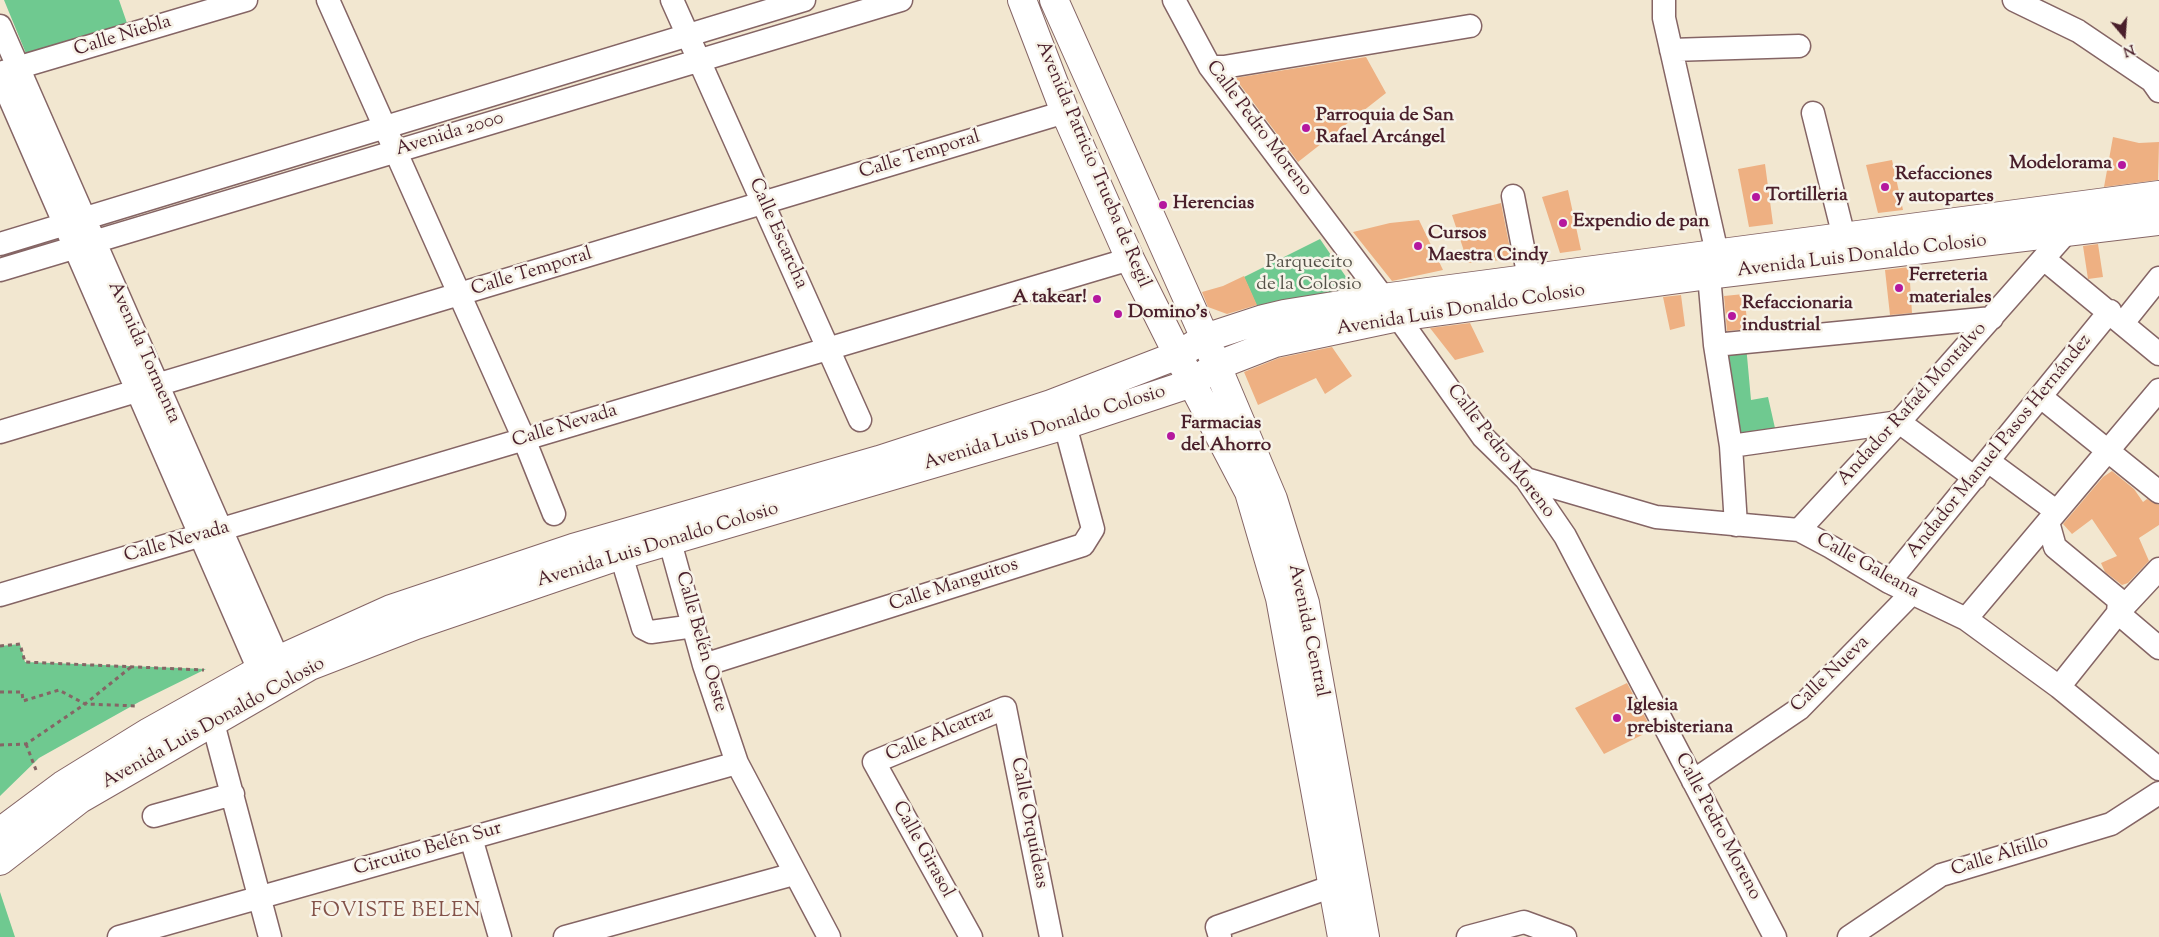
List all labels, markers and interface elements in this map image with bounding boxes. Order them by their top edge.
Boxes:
north arrow [2099,10,2149,60]
street label: Calle Niebla [72,11,174,63]
street label: Avenida Patricio Trueba de Regil [1030,38,1154,292]
text: N [2120,38,2137,61]
street label: Calle Pedro Moreno [1200,57,1316,201]
place label: Parroquia de San Rafael Arcángel [1316,106,1454,150]
street label: Avenida 2000 [393,108,507,162]
marker: Parroquia de San Rafael Arcángel [1300,122,1312,134]
street label: Calle Temporal [857,127,983,185]
place label: Modelorama [2009,154,2112,176]
marker: Modelorama [2116,159,2128,171]
place label: Refacciones y autopartes [1895,165,1994,209]
street label: Calle Escarcha [742,175,812,293]
marker: Refacciones y autopartes [1879,181,1891,193]
place label: Tortilleria [1766,186,1848,208]
marker: Tortilleria [1750,191,1762,203]
place label: Herencias [1173,194,1254,216]
marker: Herencias [1157,199,1169,211]
place label: Expendio de pan [1573,212,1710,234]
marker: Expendio de pan [1557,217,1569,229]
place label: Cursos Maestra Cindy [1428,224,1548,268]
street label: Avenida Luis Donaldo Colosio [1736,230,1988,284]
marker: Cursos Maestra Cindy [1412,240,1424,252]
street label: Calle Temporal [469,244,595,302]
park label: Parquecito de la Colosio [1256,253,1362,297]
place label: Ferreteria materiales [1909,266,1991,310]
street label: Avenida Tormenta [102,279,184,427]
street label: Avenida Luis Donaldo Colosio [1335,280,1587,342]
marker: Ferreteria materiales [1893,282,1905,294]
place label: A takear! [1013,288,1087,310]
marker: A takear! [1091,293,1103,305]
place label: Refaccionaria industrial [1742,294,1853,338]
place label: Domino's [1128,303,1207,325]
marker: Domino's [1112,308,1124,320]
marker: Refaccionaria industrial [1726,310,1738,322]
street label: Andador Rafaél Montalvo [1834,319,1992,491]
street label: Andador Manuel Pasos Hernández [1903,331,2097,563]
street label: Avenida Luis Donaldo Colosio [922,381,1168,477]
street label: Calle Pedro Moreno [1441,381,1559,523]
street label: Calle Nevada [510,400,620,454]
place label: Farmacias del Ahorro [1181,414,1271,458]
marker: Farmacias del Ahorro [1165,430,1177,442]
street label: Avenida Luis Donaldo Colosio [535,498,781,594]
street label: Calle Nevada [122,517,232,569]
street label: Calle Galeana [1812,529,1922,605]
street label: Calle Manguitos [887,554,1021,618]
street label: Avenida Central [1282,563,1332,699]
street label: Calle Belén Oeste [669,569,731,715]
street label: Calle Nueva [1787,632,1875,718]
street label: Avenida Luis Donaldo Colosio [99,653,329,795]
place label: Iglesia prebisteriana [1627,696,1733,740]
street label: Calle Alcatraz [883,702,997,768]
marker: Iglesia prebisteriana [1611,712,1623,724]
street label: Calle Pedro Moreno [1669,750,1765,904]
street label: Calle Orquídeas [1004,756,1052,890]
street label: Calle Girasol [886,798,958,902]
street label: Circuito Belén Sur [352,818,504,882]
street label: Calle Altillo [1949,831,2051,883]
district label: FOVISTE BELEN [309,901,483,925]

